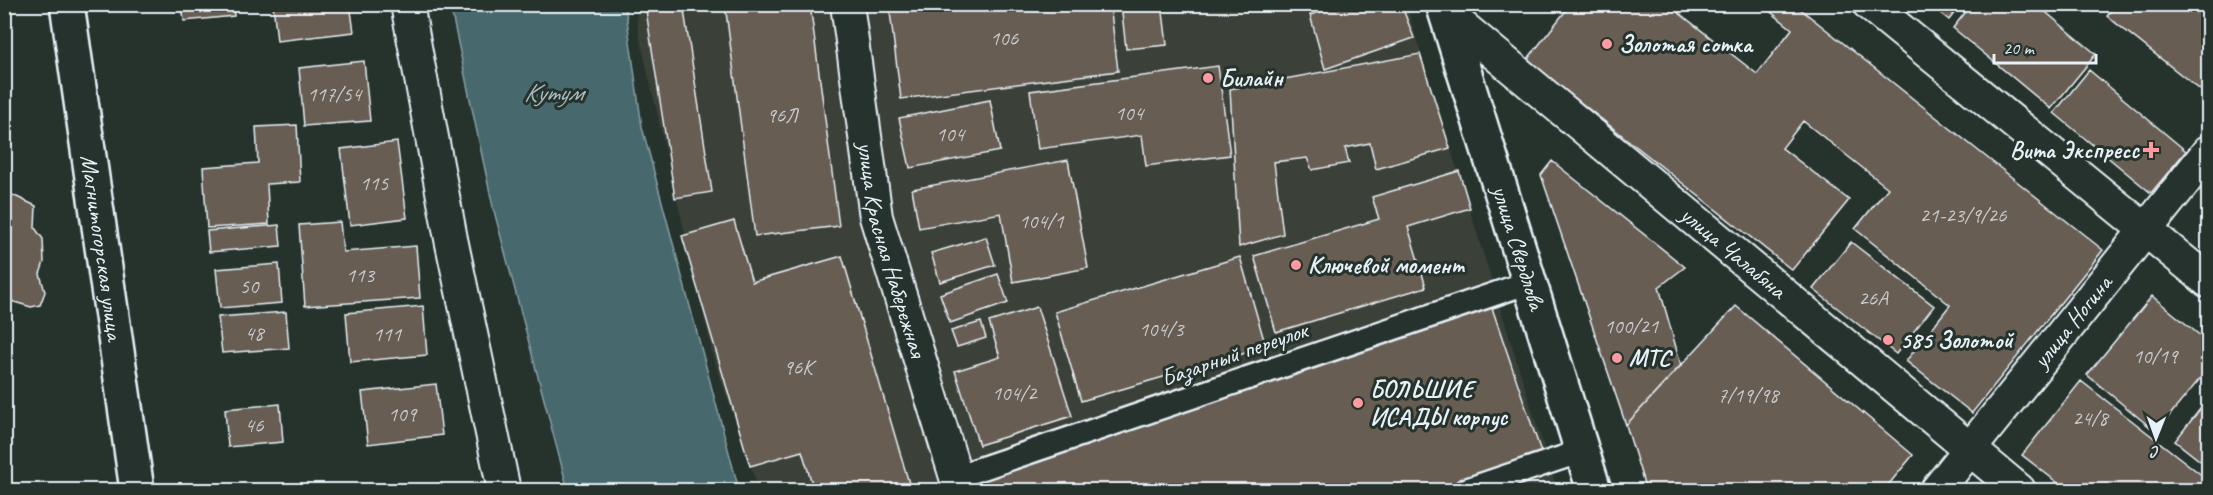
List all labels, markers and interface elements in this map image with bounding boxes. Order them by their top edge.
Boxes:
house number: 106 [990,25,1019,51]
scale bar [1994,27,2096,65]
place label: Золотая сотка [1619,29,1755,59]
marker: Золотая сотка [1600,37,1614,51]
text: 20 m [2003,37,2036,59]
place label: Билайн [1220,63,1284,93]
marker: Билайн [1201,71,1215,85]
water label: Кутум [524,76,586,109]
house number: 117/54 [307,81,364,107]
house number: 104 [1115,100,1146,126]
house number: 96Л [766,102,800,128]
house number: 104 [936,121,967,147]
place label: Вита Экспресс [2010,135,2140,165]
street label: улица Красная Набережная [851,138,934,362]
marker: Вита Экспресс [2144,143,2158,157]
street label: Магнитогорская улица [74,153,131,344]
house number: 115 [360,170,390,196]
street label: улица Свердлова [1485,180,1553,315]
street label: улица Чалабяна [1673,198,1794,306]
house number: 21-23/9/26 [1920,202,2007,228]
house number: 104/1 [1019,208,1065,234]
place label: Ключевой момент [1308,250,1466,280]
marker: Ключевой момент [1289,258,1303,272]
house number: 113 [346,262,376,288]
street label: улица Ногина [2025,267,2120,376]
house number: 50 [240,273,260,299]
house number: 26А [1858,285,1889,311]
house number: 100/21 [1604,313,1660,339]
street label: Базарный переулок [1157,314,1314,394]
house number: 104/3 [1139,316,1185,342]
house number: 48 [245,320,266,346]
house number: 111 [373,321,403,347]
place label: 585 Золотой [1900,325,2015,355]
marker: 585 Золотой [1881,333,1895,347]
place label: МТС [1629,343,1673,373]
house number: 10/19 [2133,343,2179,369]
marker: МТС [1610,351,1624,365]
house number: 96К [783,354,817,380]
place label: БОЛЬШИЕ ИСАДЫ корпус [1370,374,1509,432]
house number: 104/2 [992,380,1038,406]
house number: 7/19/98 [1717,382,1781,408]
marker: БОЛЬШИЕ ИСАДЫ корпус [1351,396,1365,410]
house number: 109 [388,401,418,427]
house number: 24/8 [2072,405,2110,431]
north arrow [2126,408,2186,468]
house number: 46 [245,412,264,438]
text: С [2150,442,2160,462]

